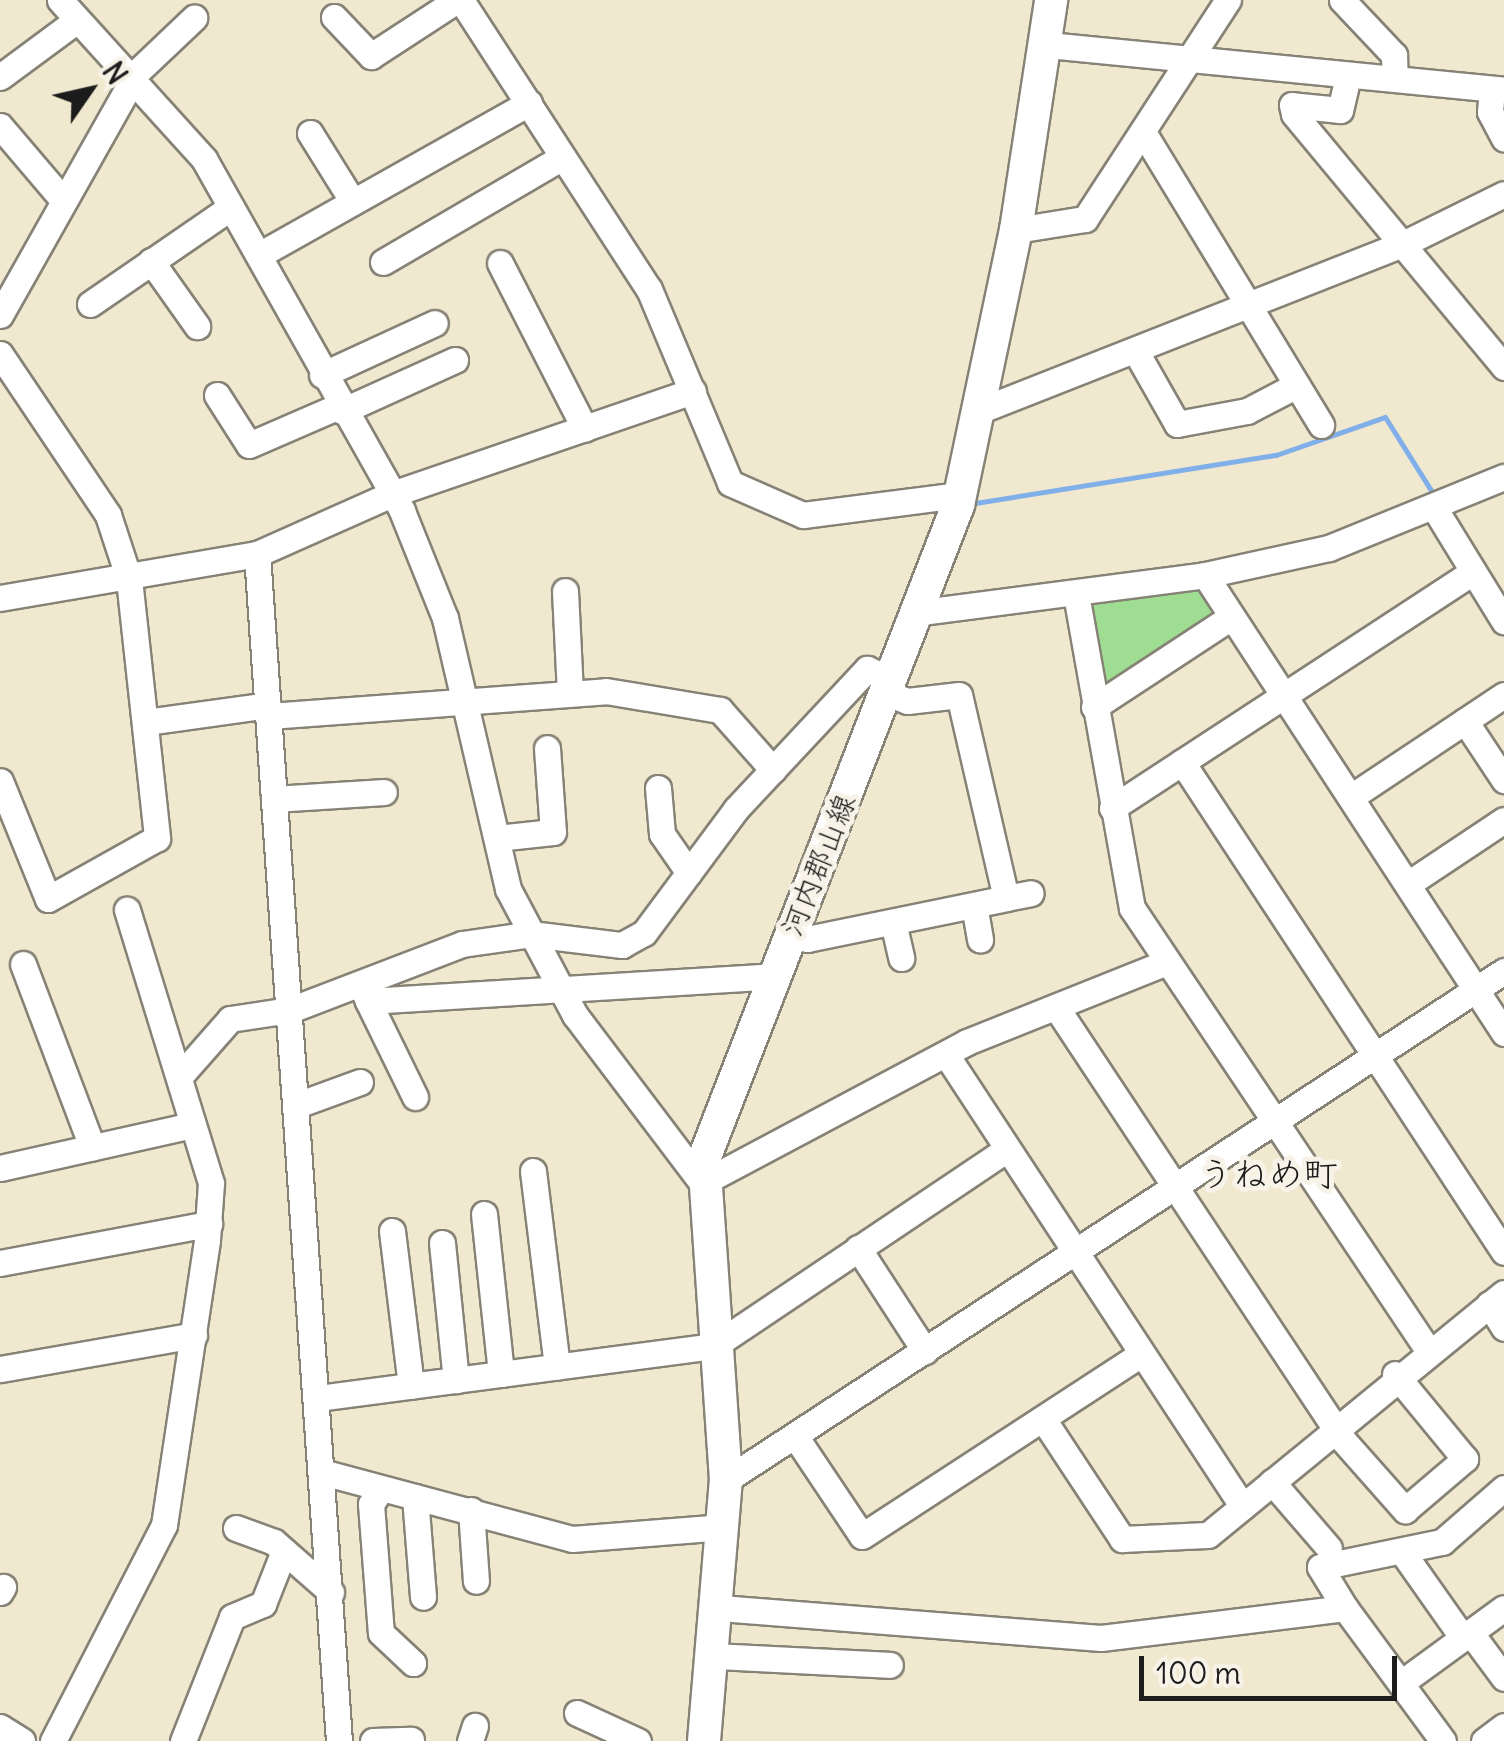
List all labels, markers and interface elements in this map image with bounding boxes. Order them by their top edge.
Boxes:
north arrow [40,40,140,140]
text: N [95,55,135,91]
street label: 河内郡山線 [773,789,863,941]
district label: うねめ町 [1198,1152,1338,1194]
scale bar [1144,1636,1402,1698]
text: 100 m [1156,1654,1241,1692]

